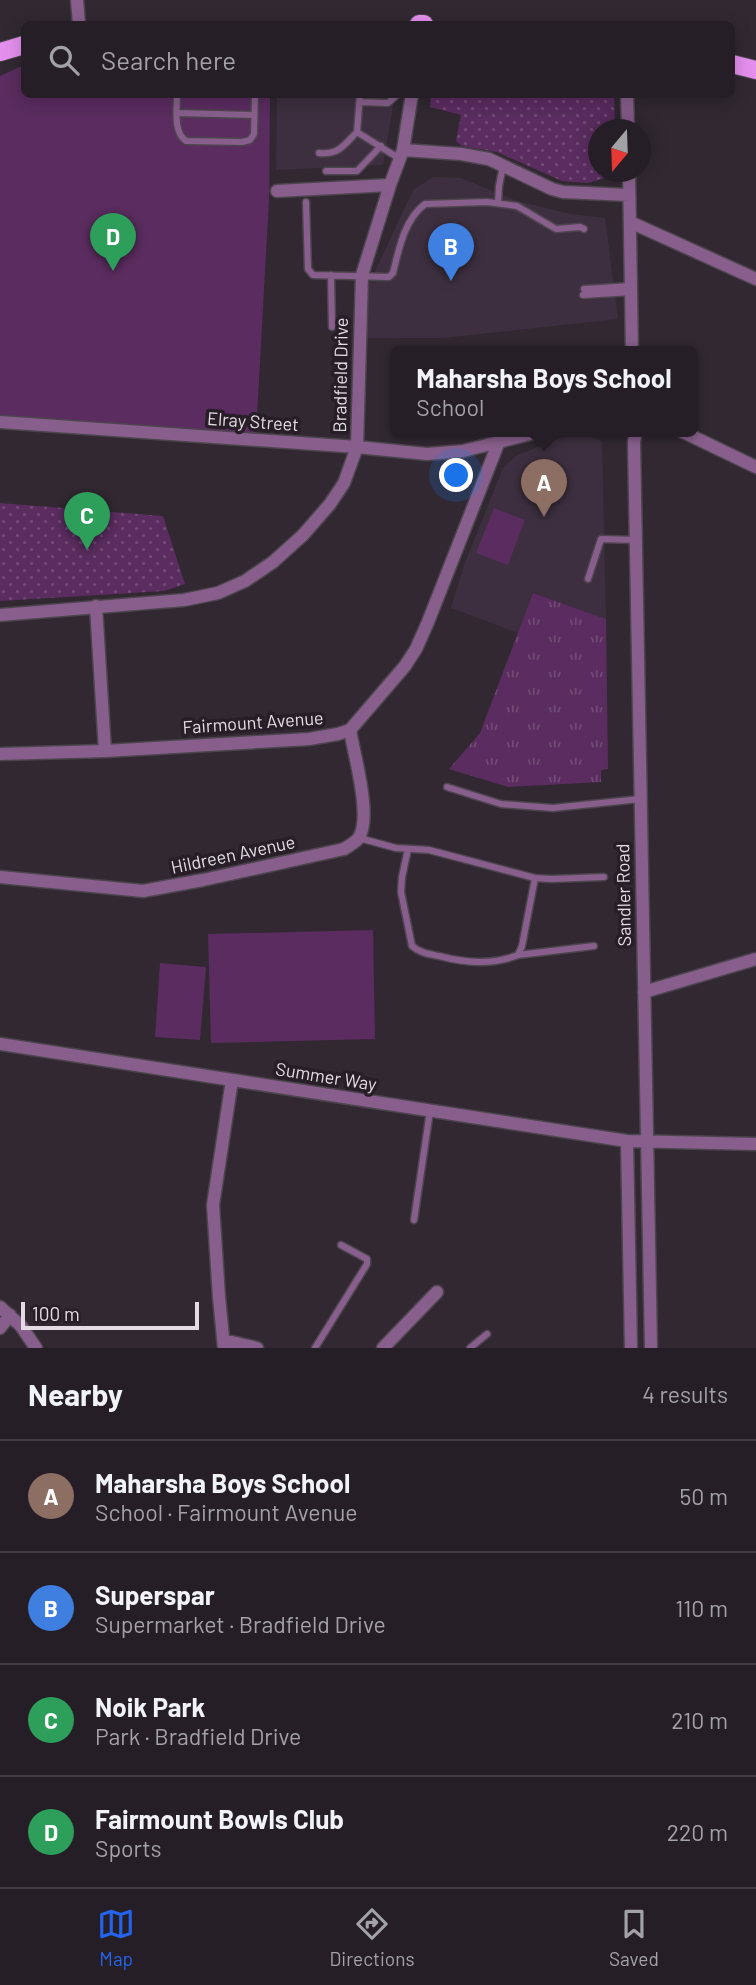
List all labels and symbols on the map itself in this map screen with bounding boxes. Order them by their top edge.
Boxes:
north arrow [588,119,651,182]
pin: D [90,213,136,271]
pin: B [428,223,474,281]
street label: Bradfield Drive [328,317,352,433]
street label: Elray Street [207,407,300,435]
your location [439,458,473,492]
pin: A [521,459,567,517]
pin: C [64,492,110,550]
street label: Fairmount Avenue [182,706,324,738]
street label: Hildreen Avenue [169,830,297,878]
street label: Sandler Road [611,843,635,947]
street label: Summer Way [274,1057,378,1095]
scale bar [21,1299,200,1331]

